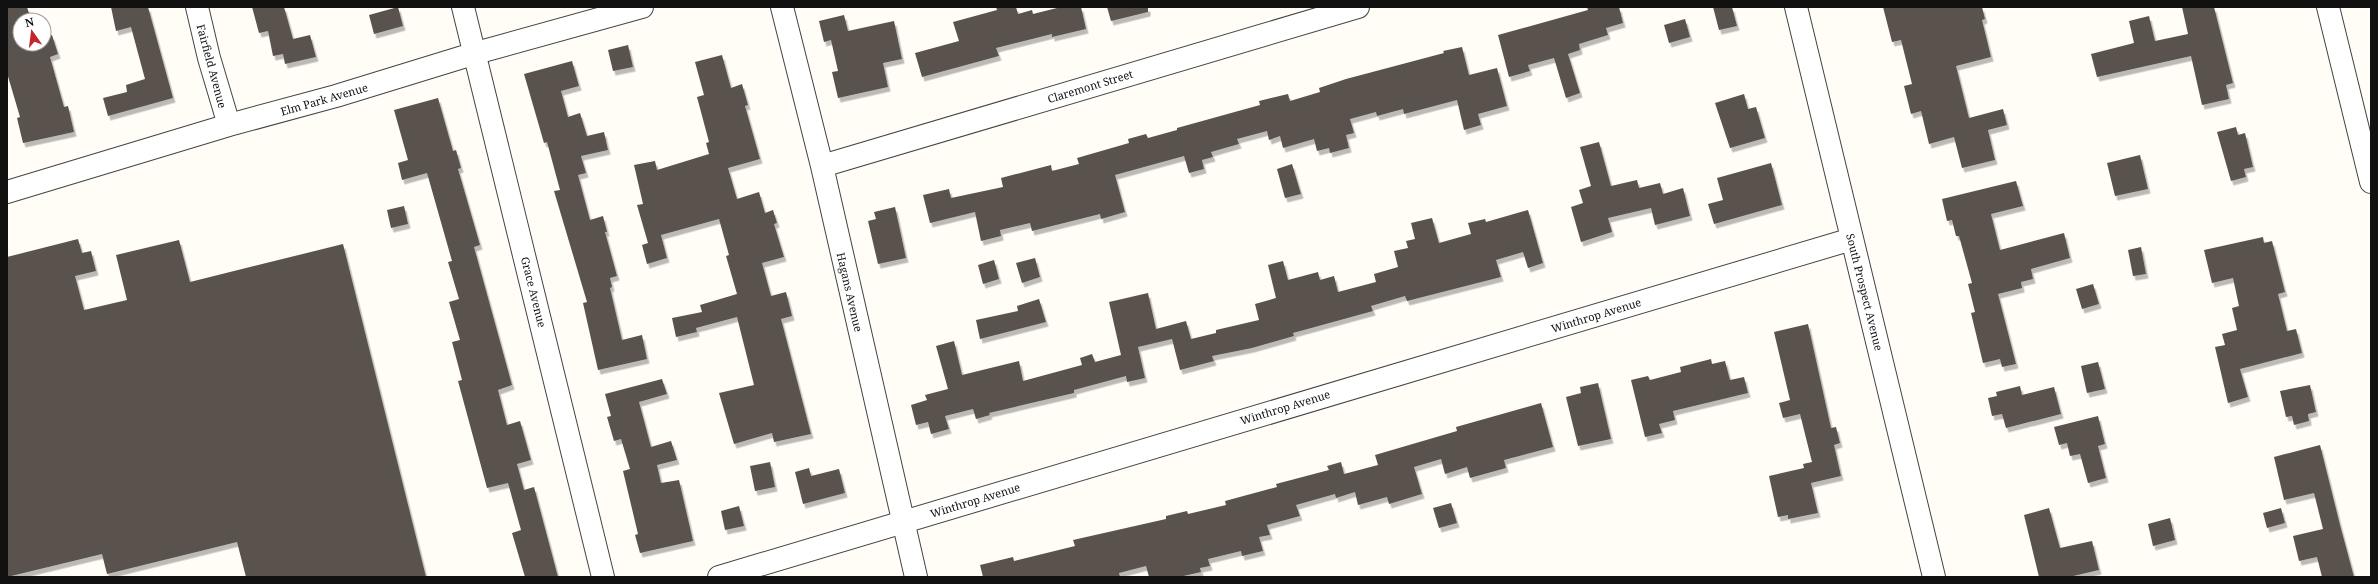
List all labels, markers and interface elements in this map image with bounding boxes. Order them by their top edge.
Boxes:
north arrow [12,12,52,52]
text: N [23,13,36,30]
street label: Fairfield Avenue [194,22,230,110]
street label: Claremont Street [1045,66,1135,106]
street label: Elm Park Avenue [279,79,369,119]
street label: South Prospect Avenue [1843,232,1887,352]
street label: Hagans Avenue [834,251,866,333]
street label: Grace Avenue [518,255,550,329]
street label: Winthrop Avenue [1549,294,1643,336]
street label: Winthrop Avenue [1238,386,1332,428]
street label: Winthrop Avenue [928,479,1022,521]

